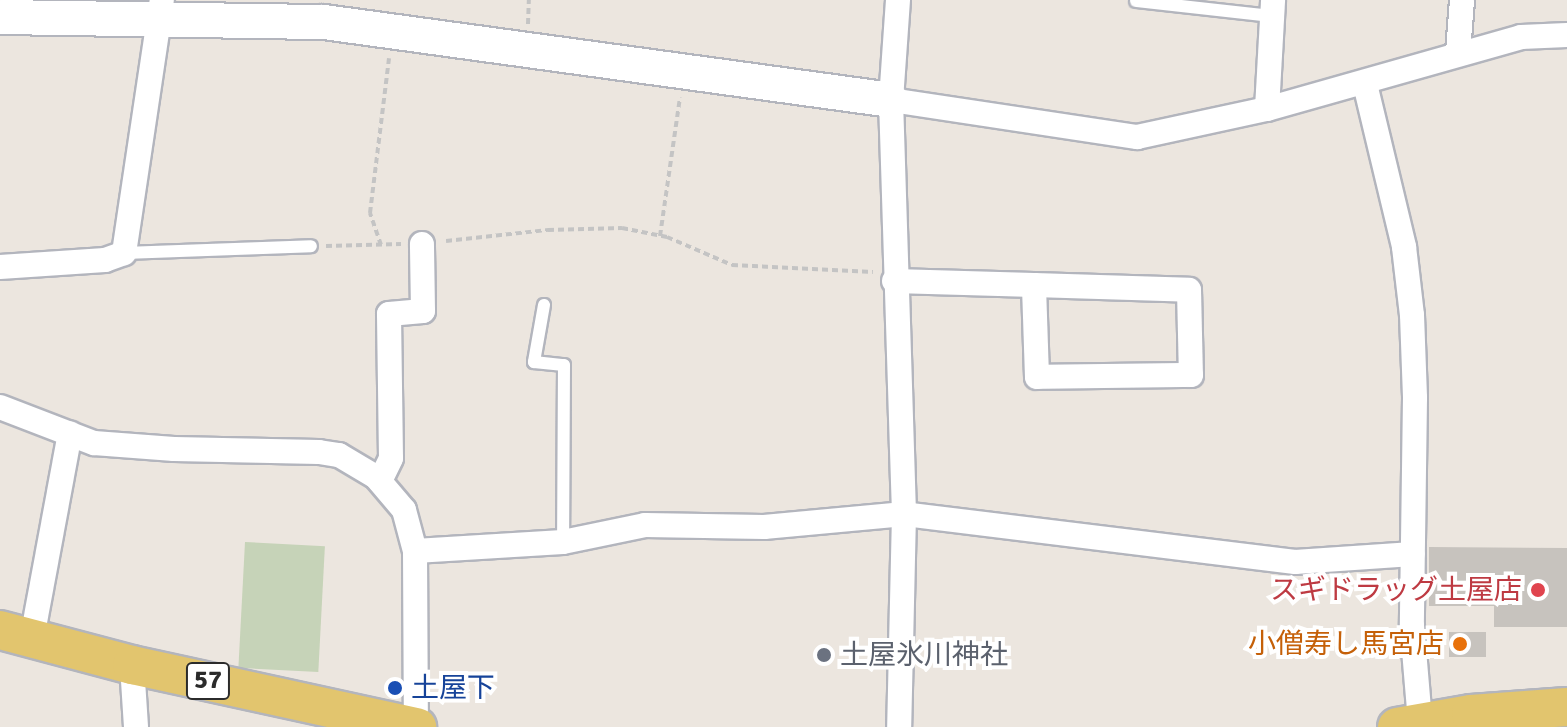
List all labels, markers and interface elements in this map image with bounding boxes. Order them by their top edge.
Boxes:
place label: スギドラッグ土屋店 [1270,573,1522,607]
marker: スギドラッグ土屋店 [1529,581,1547,599]
place label: 小僧寿し馬宮店 [1248,627,1444,661]
marker: 小僧寿し馬宮店 [1451,635,1469,653]
place label: 土屋氷川神社 [840,638,1008,672]
marker: 土屋氷川神社 [815,646,833,664]
road number: 57 [184,659,232,703]
place label: 土屋下 [411,671,495,705]
marker: 土屋下 [386,679,404,697]

